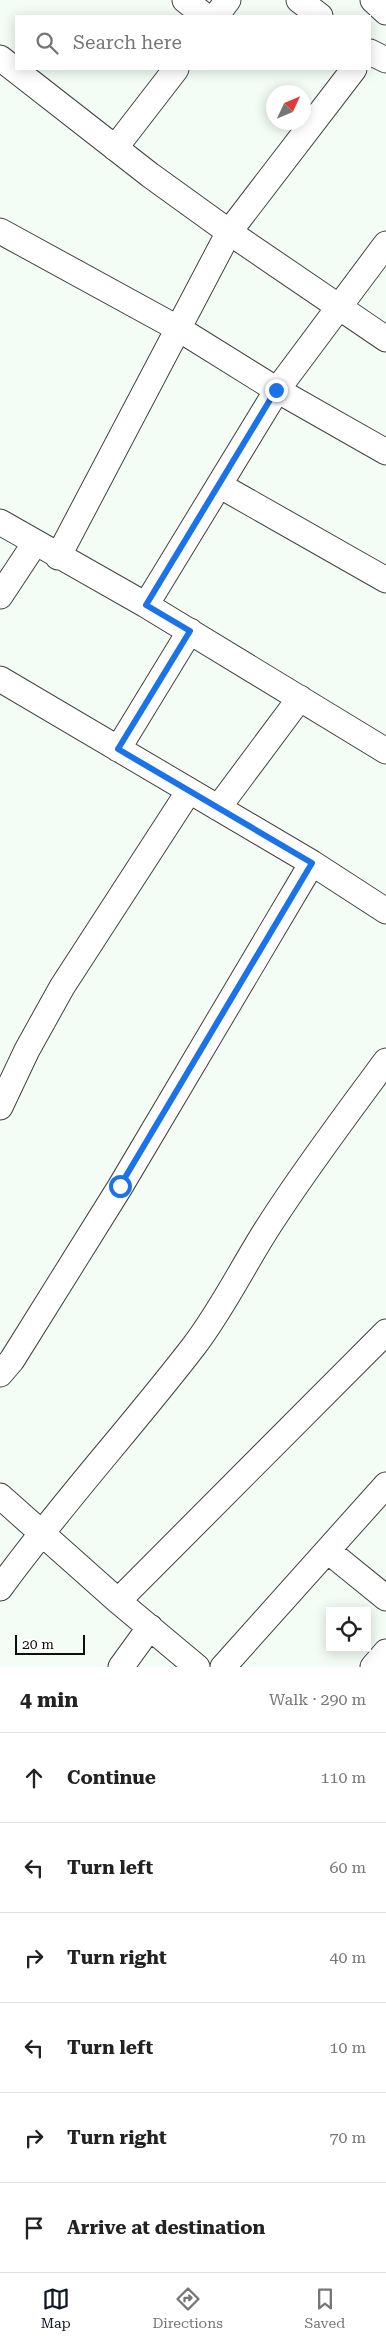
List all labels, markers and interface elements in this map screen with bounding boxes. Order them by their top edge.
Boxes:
search box [15,15,371,70]
icon: search [33,29,61,57]
text: Search here [73,31,182,54]
north arrow [266,85,311,130]
route end [265,379,288,402]
route start [109,1175,132,1198]
map controls [326,1607,371,1652]
button: locate [326,1607,371,1652]
scale bar [15,1632,85,1655]
text: 20 m [22,1636,54,1652]
text: 4 min [20,1688,78,1712]
text: Walk · 290 m [269,1690,366,1709]
icon: ahead [20,1764,48,1792]
text: Continue [67,1766,156,1789]
text: 110 m [320,1768,366,1787]
icon: left [20,1854,48,1882]
text: Turn left [67,1856,153,1879]
text: 60 m [329,1858,366,1877]
icon: right [20,1944,48,1972]
text: Turn right [67,1946,167,1969]
text: 40 m [329,1948,366,1967]
icon: left [20,2034,48,2062]
text: Turn left [67,2036,153,2059]
text: 10 m [329,2038,366,2057]
icon: right [20,2124,48,2152]
text: Turn right [67,2126,167,2149]
text: 70 m [329,2128,366,2147]
icon: arrive [20,2214,48,2242]
text: Arrive at destination [67,2216,265,2239]
tab: Map [41,2285,71,2331]
tab: Directions [152,2285,223,2331]
tab: Saved [305,2285,345,2331]

